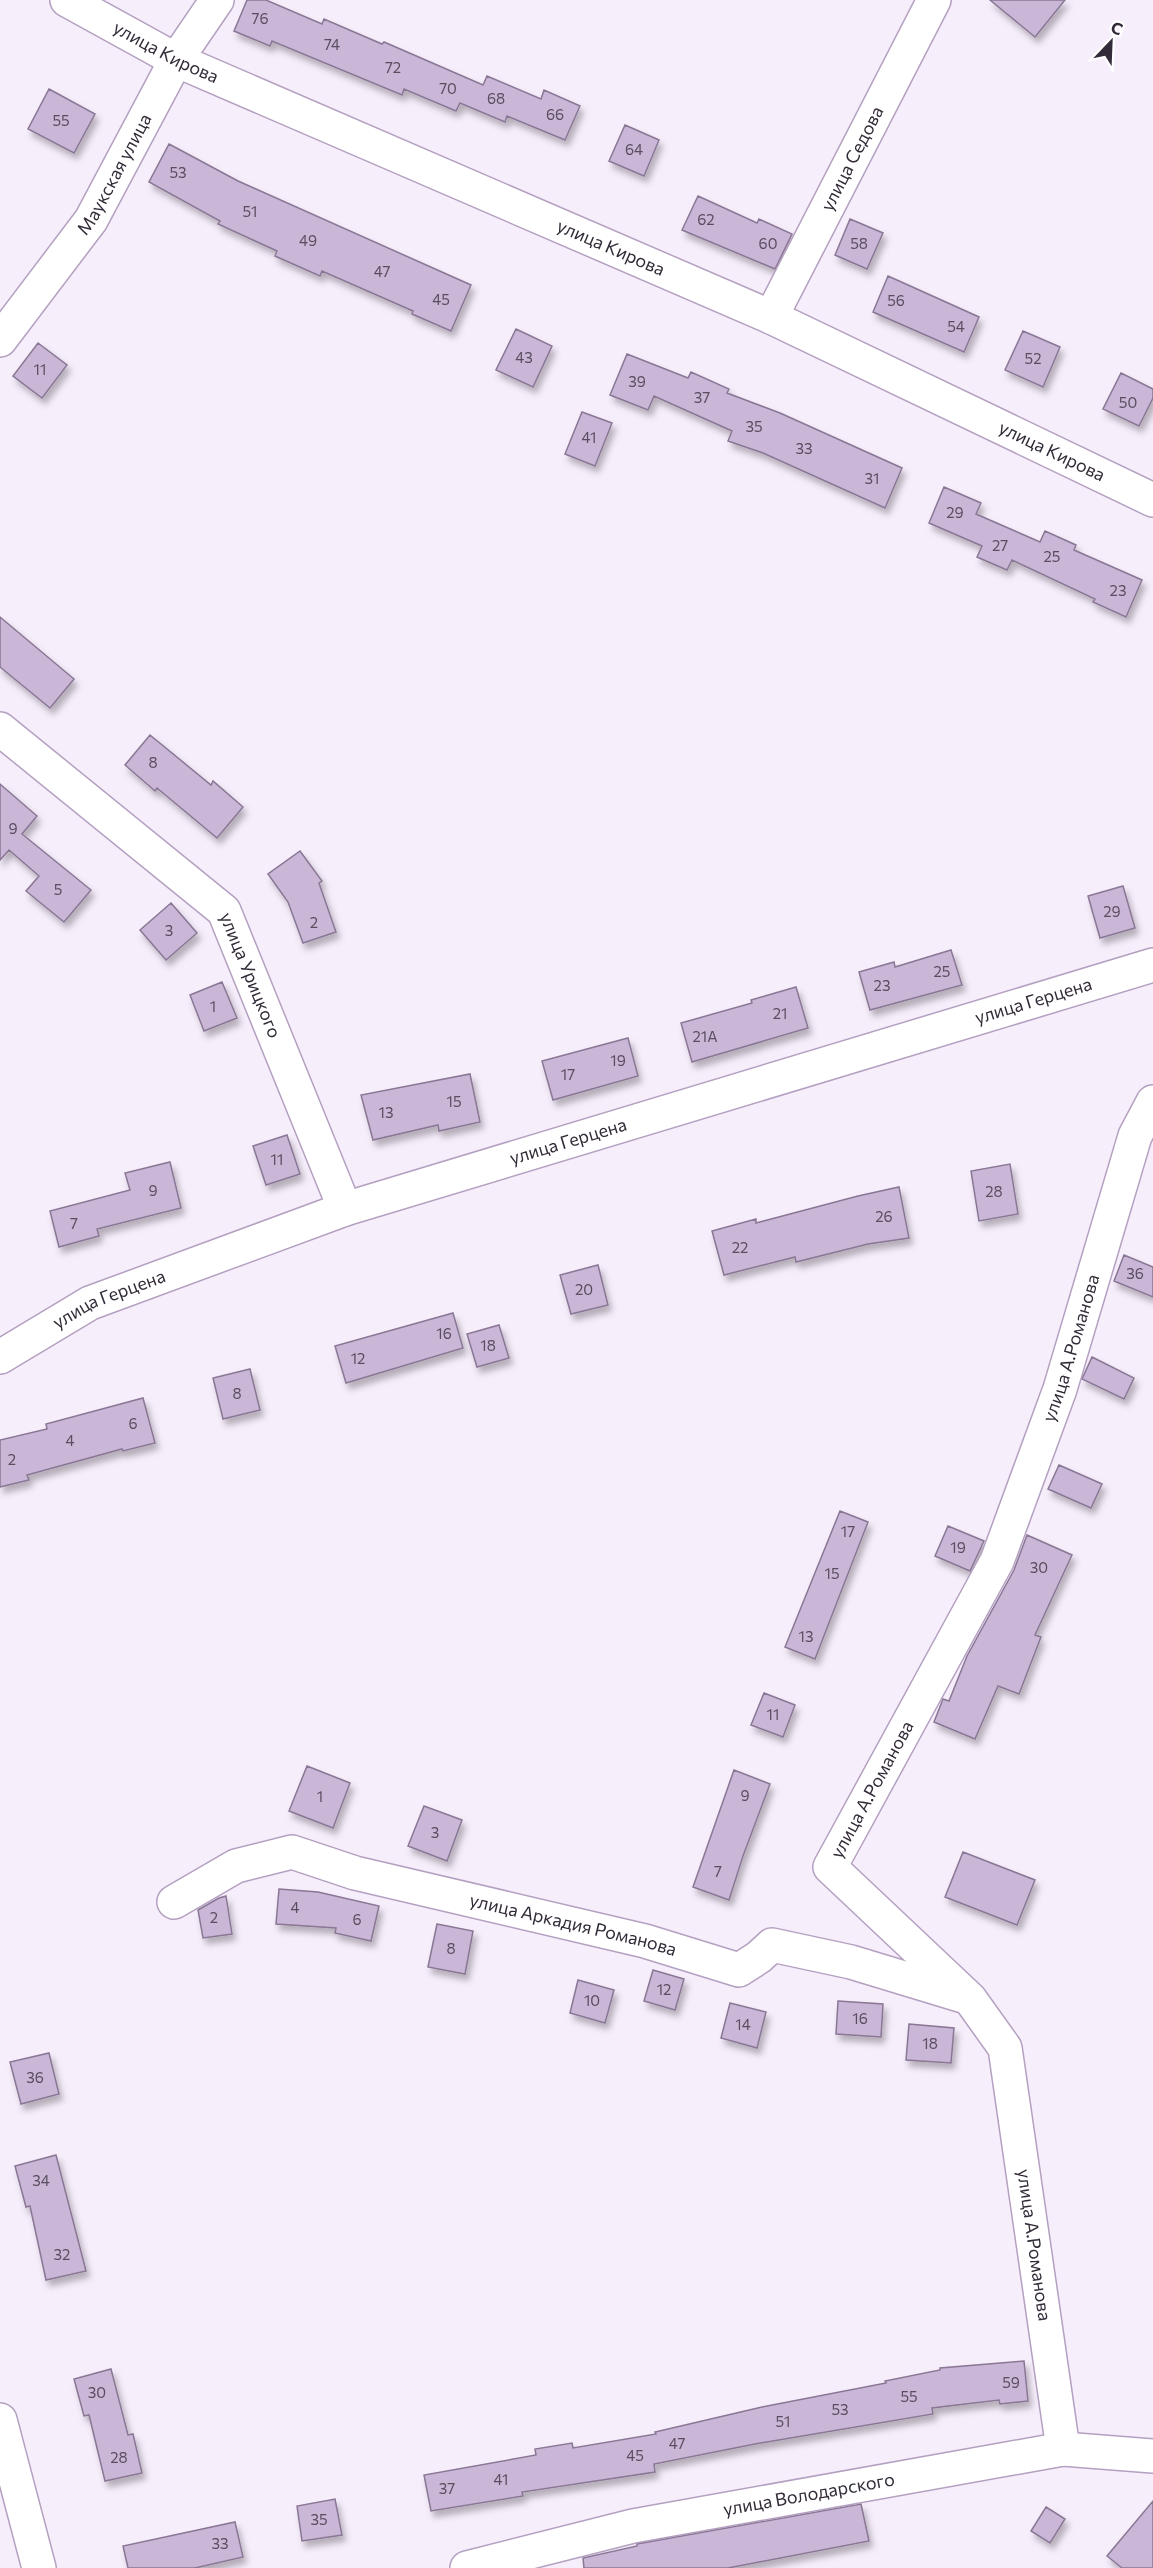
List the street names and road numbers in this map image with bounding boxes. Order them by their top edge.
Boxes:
street label: улица Кирова [110,16,222,87]
street label: улица Седова [815,102,888,214]
street label: Маукская улица [72,109,156,239]
street label: улица Кирова [554,214,668,280]
street label: улица Кирова [996,416,1109,485]
street label: улица Урицкого [216,909,286,1041]
street label: улица Герцена [972,972,1094,1028]
street label: улица Герцена [507,1113,629,1169]
street label: улица Герцена [48,1264,168,1333]
street label: улица А.Романова [1037,1271,1103,1425]
street label: улица А.Романова [825,1717,918,1862]
street label: улица Аркадия Романова [468,1888,680,1960]
street label: улица А.Романова [1013,2168,1057,2322]
street label: улица Володарского [721,2467,896,2520]

